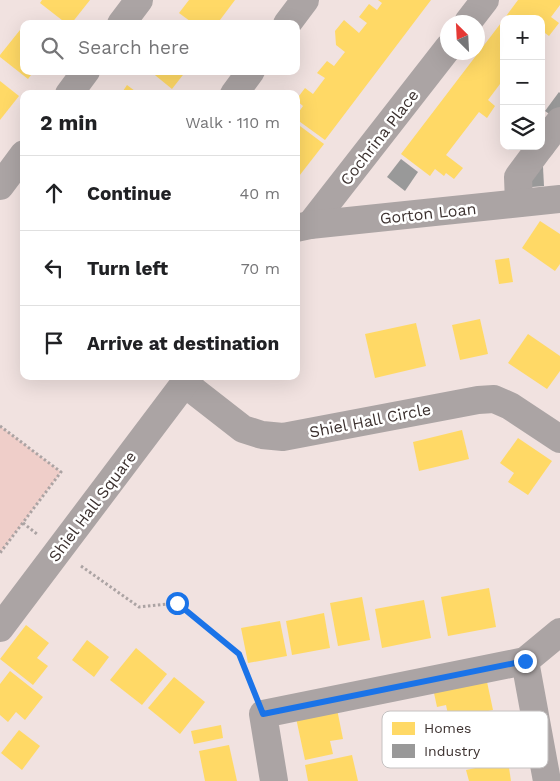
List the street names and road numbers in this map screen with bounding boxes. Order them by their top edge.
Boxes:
street label: Cochrina Place [336,86,423,189]
street label: Gorton Loan [379,199,477,228]
street label: Shiel Hall Circle [308,399,432,442]
street label: Shiel Hall Square [45,447,140,565]

